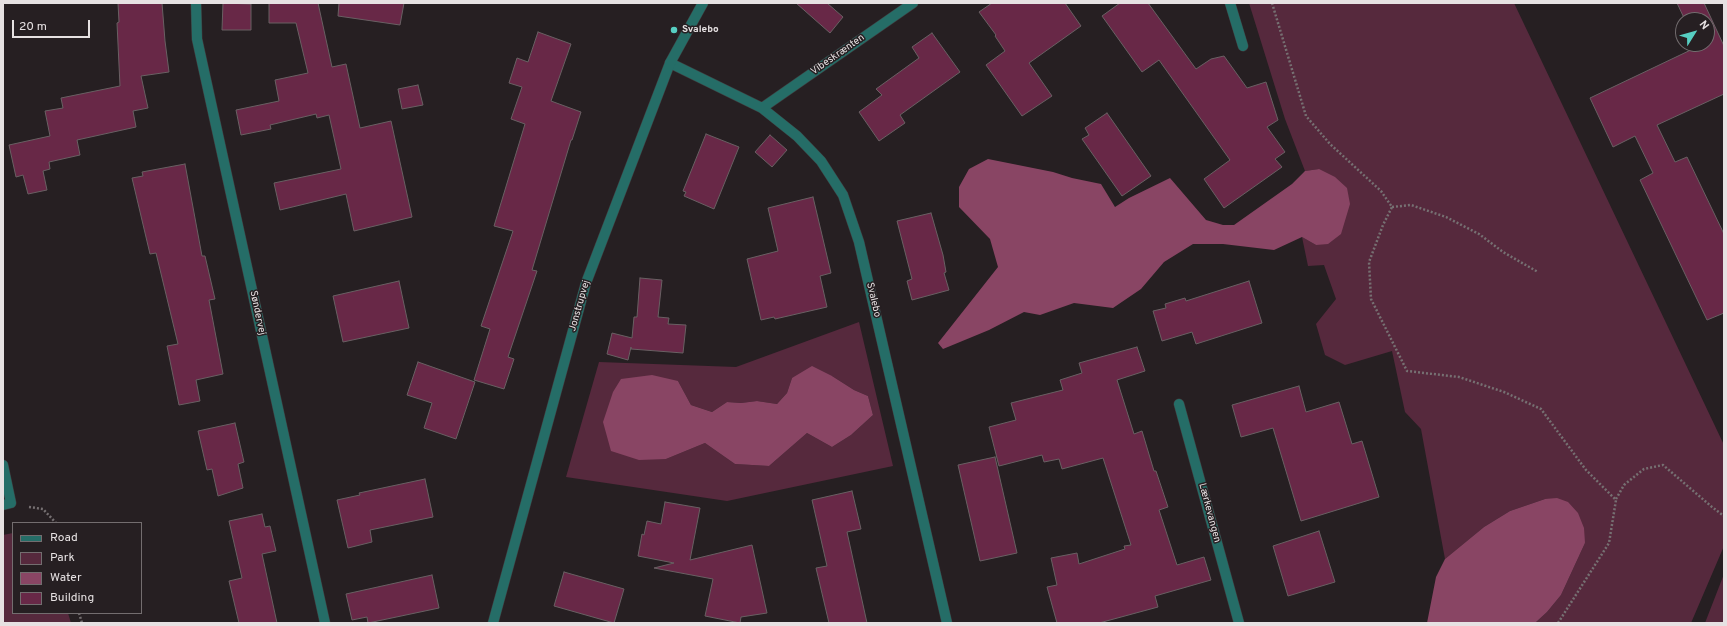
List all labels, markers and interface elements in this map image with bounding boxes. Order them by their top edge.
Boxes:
scale bar [14,12,92,38]
north arrow [1675,12,1715,52]
text: N [1696,18,1712,33]
text: 20 m [19,19,47,35]
place label: Svalebo [682,24,719,36]
marker: Svalebo [669,25,679,35]
street label: Vibeskrænten [809,32,867,78]
street label: Jonstrupvej [567,279,593,333]
street label: Svalebo [863,281,883,319]
street label: Søndervej [246,290,268,336]
street label: Lærkevangen [1195,482,1223,544]
legend [12,522,142,614]
text: Road [50,530,78,546]
text: Park [50,550,75,566]
text: Water [50,570,82,586]
text: Building [50,590,94,606]

